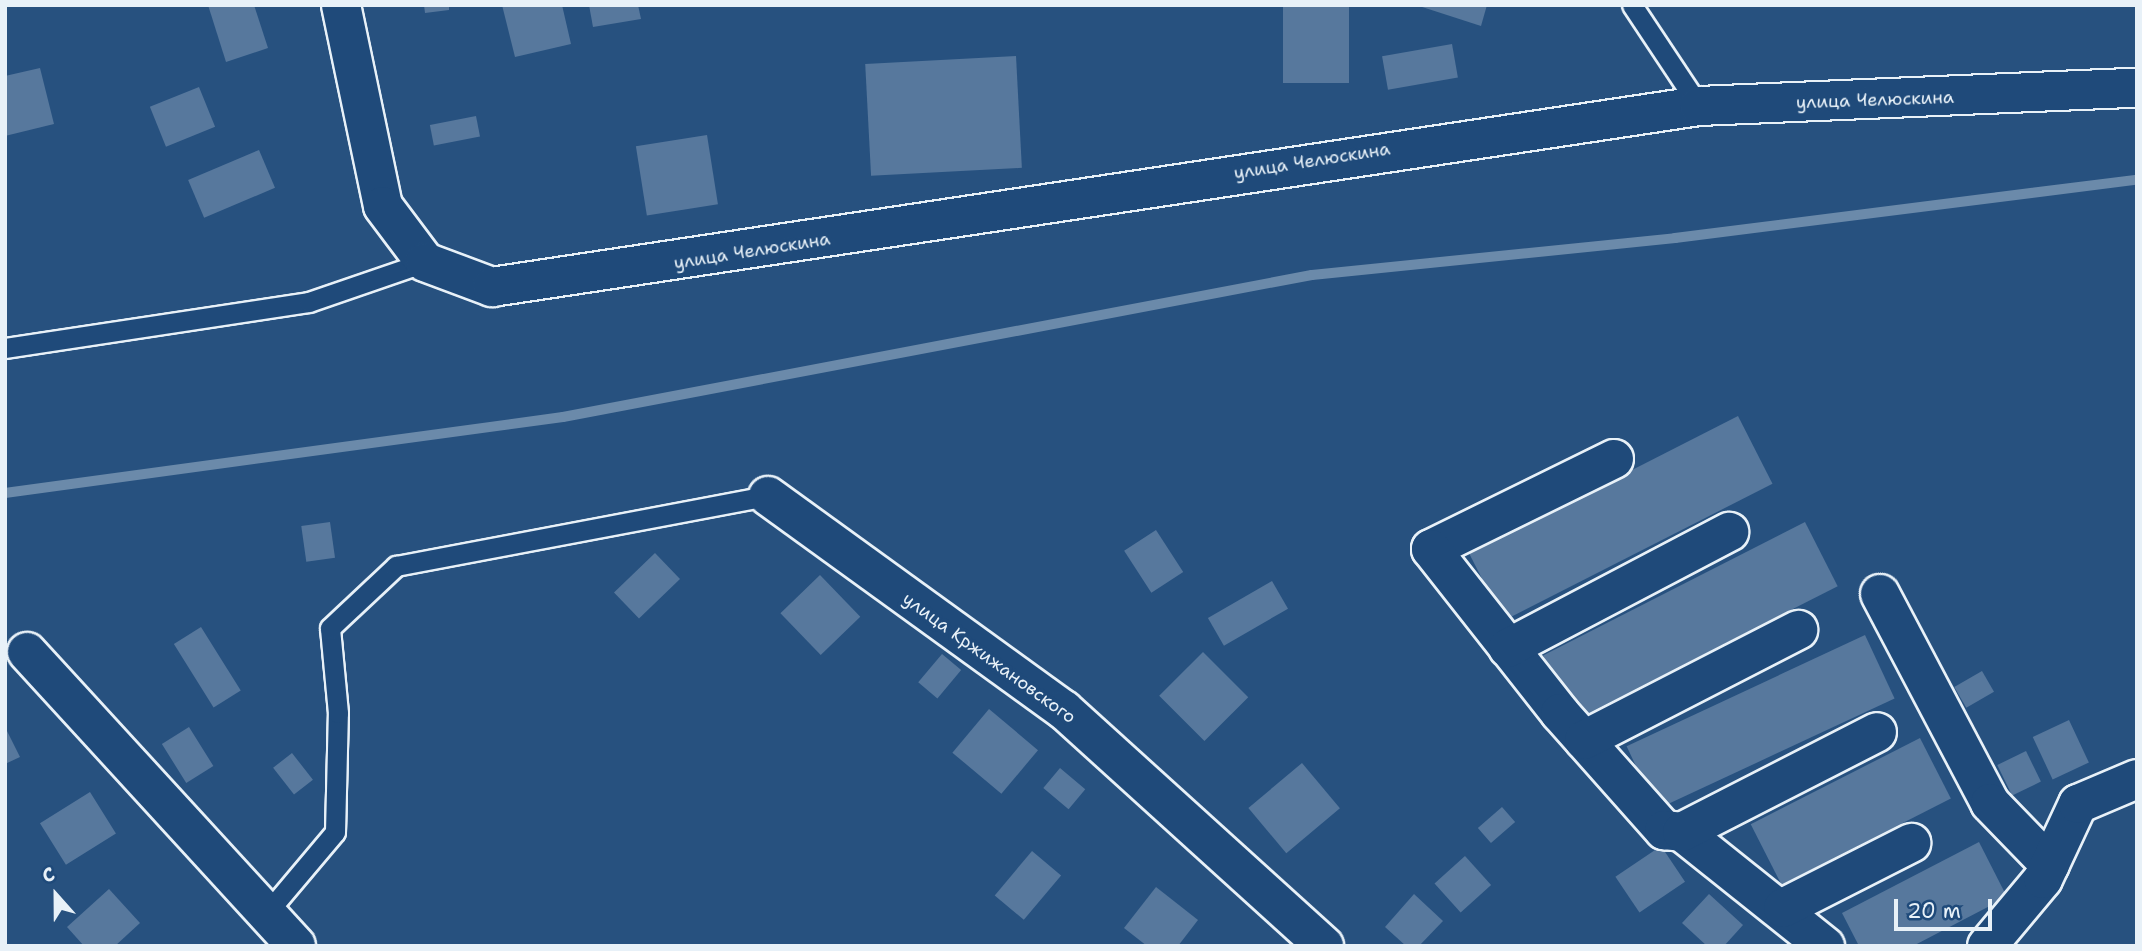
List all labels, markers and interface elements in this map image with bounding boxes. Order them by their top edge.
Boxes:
street label: улица Челюскина [1796,86,1954,114]
street label: улица Челюскина [1232,138,1392,184]
street label: улица Челюскина [672,228,832,274]
street label: улица Кржижановского [898,588,1080,728]
north arrow [21,860,91,930]
text: С [38,861,58,889]
scale bar [1897,884,1995,928]
text: 20 m [1907,897,1961,925]

